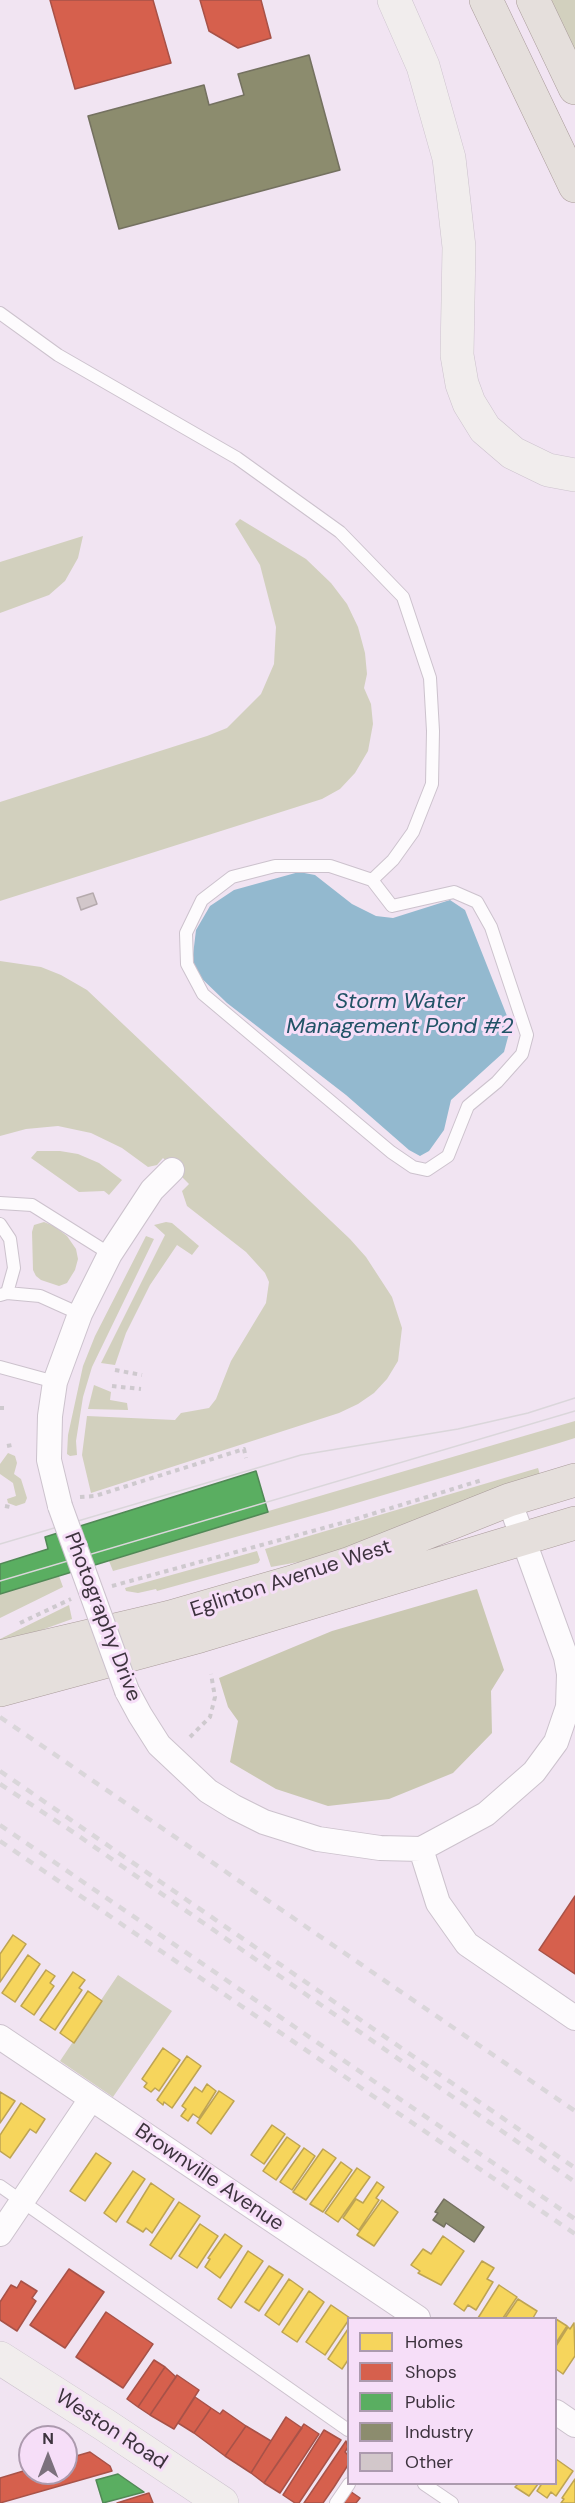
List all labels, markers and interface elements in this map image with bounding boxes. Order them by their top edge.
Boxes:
water label: Storm Water Management Pond #2 [286,989,514,1040]
street label: Photography Drive [58,1529,146,1705]
street label: Eglinton Avenue West [187,1535,395,1623]
street label: Brownville Avenue [130,2119,288,2237]
legend [347,2317,557,2485]
text: Homes [405,2330,463,2354]
text: Shops [405,2360,457,2384]
street label: Weston Road [50,2385,172,2475]
text: Public [405,2390,456,2414]
text: Industry [405,2420,474,2444]
north arrow [18,2425,78,2485]
text: N [42,2428,54,2449]
text: Other [405,2450,453,2474]

